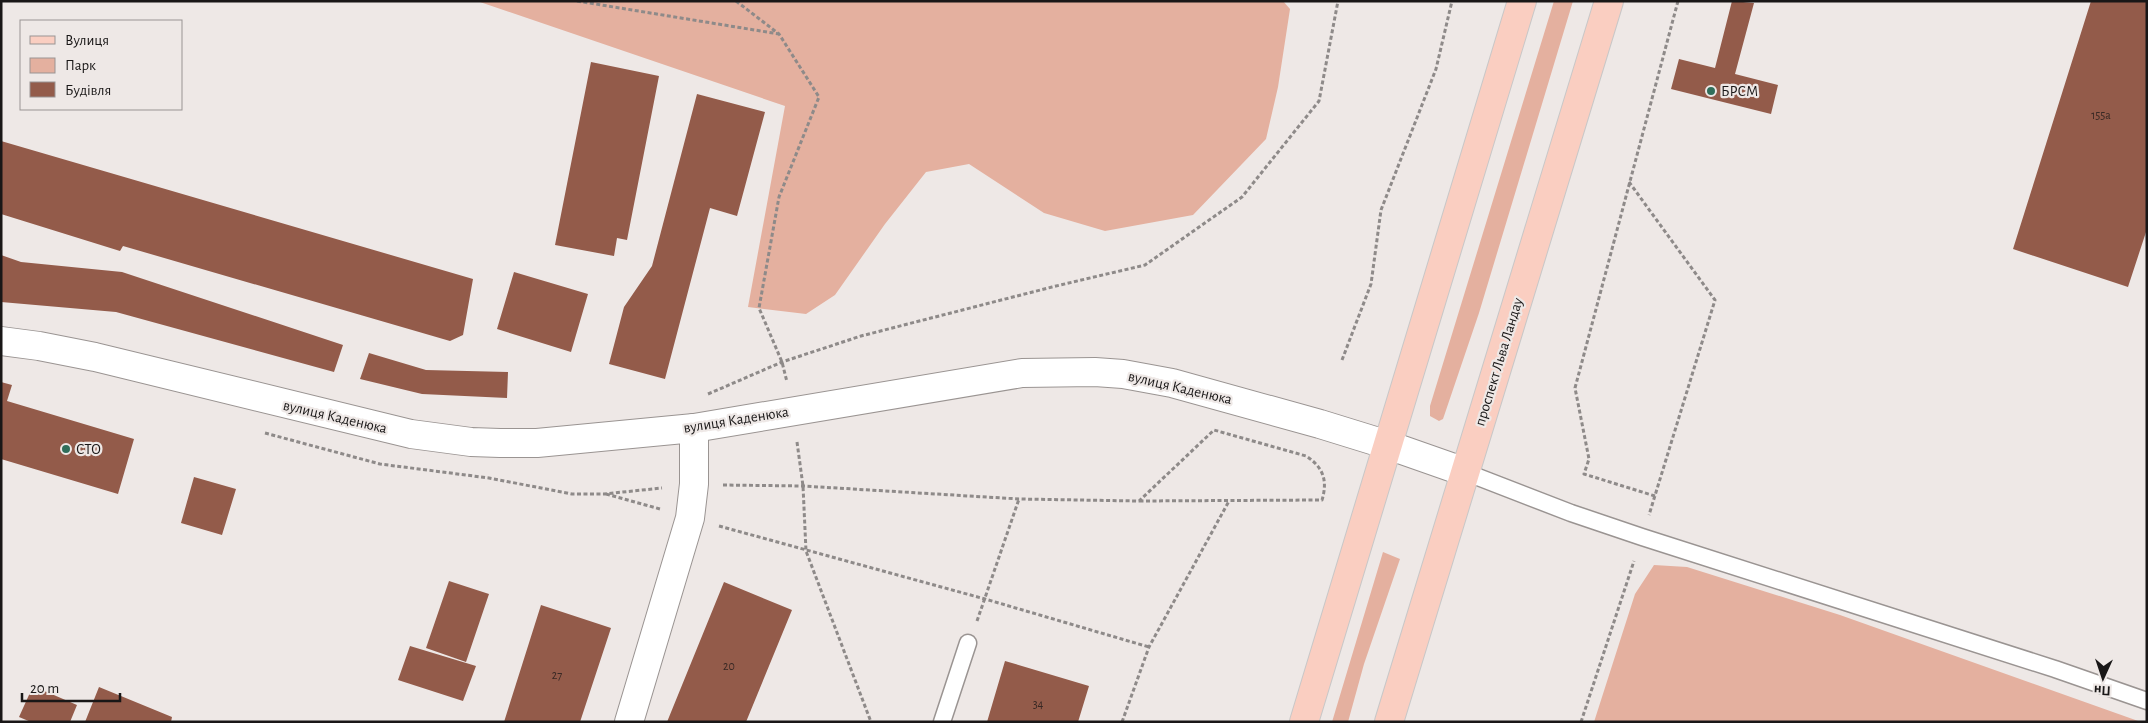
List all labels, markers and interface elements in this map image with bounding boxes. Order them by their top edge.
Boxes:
legend [20,20,182,110]
text: Вулиця [65,33,109,48]
text: Парк [65,58,96,73]
text: Будівля [65,83,111,98]
place label: БРСМ [1721,84,1758,99]
marker: БРСМ [1705,85,1717,97]
house number: 155а [2091,109,2111,121]
street label: проспект Льва Ландау [1472,295,1526,428]
street label: вулиця Каденюка [1127,369,1234,407]
street label: вулиця Каденюка [282,398,389,436]
street label: вулиця Каденюка [682,404,790,436]
place label: СТО [76,442,101,457]
marker: СТО [60,443,72,455]
north arrow [2078,653,2128,703]
house number: 20 [723,660,735,672]
house number: 27 [552,669,562,681]
scale bar [22,670,120,702]
text: 20 m [30,681,59,696]
text: Пн [2093,683,2111,697]
house number: 34 [1033,698,1044,710]

